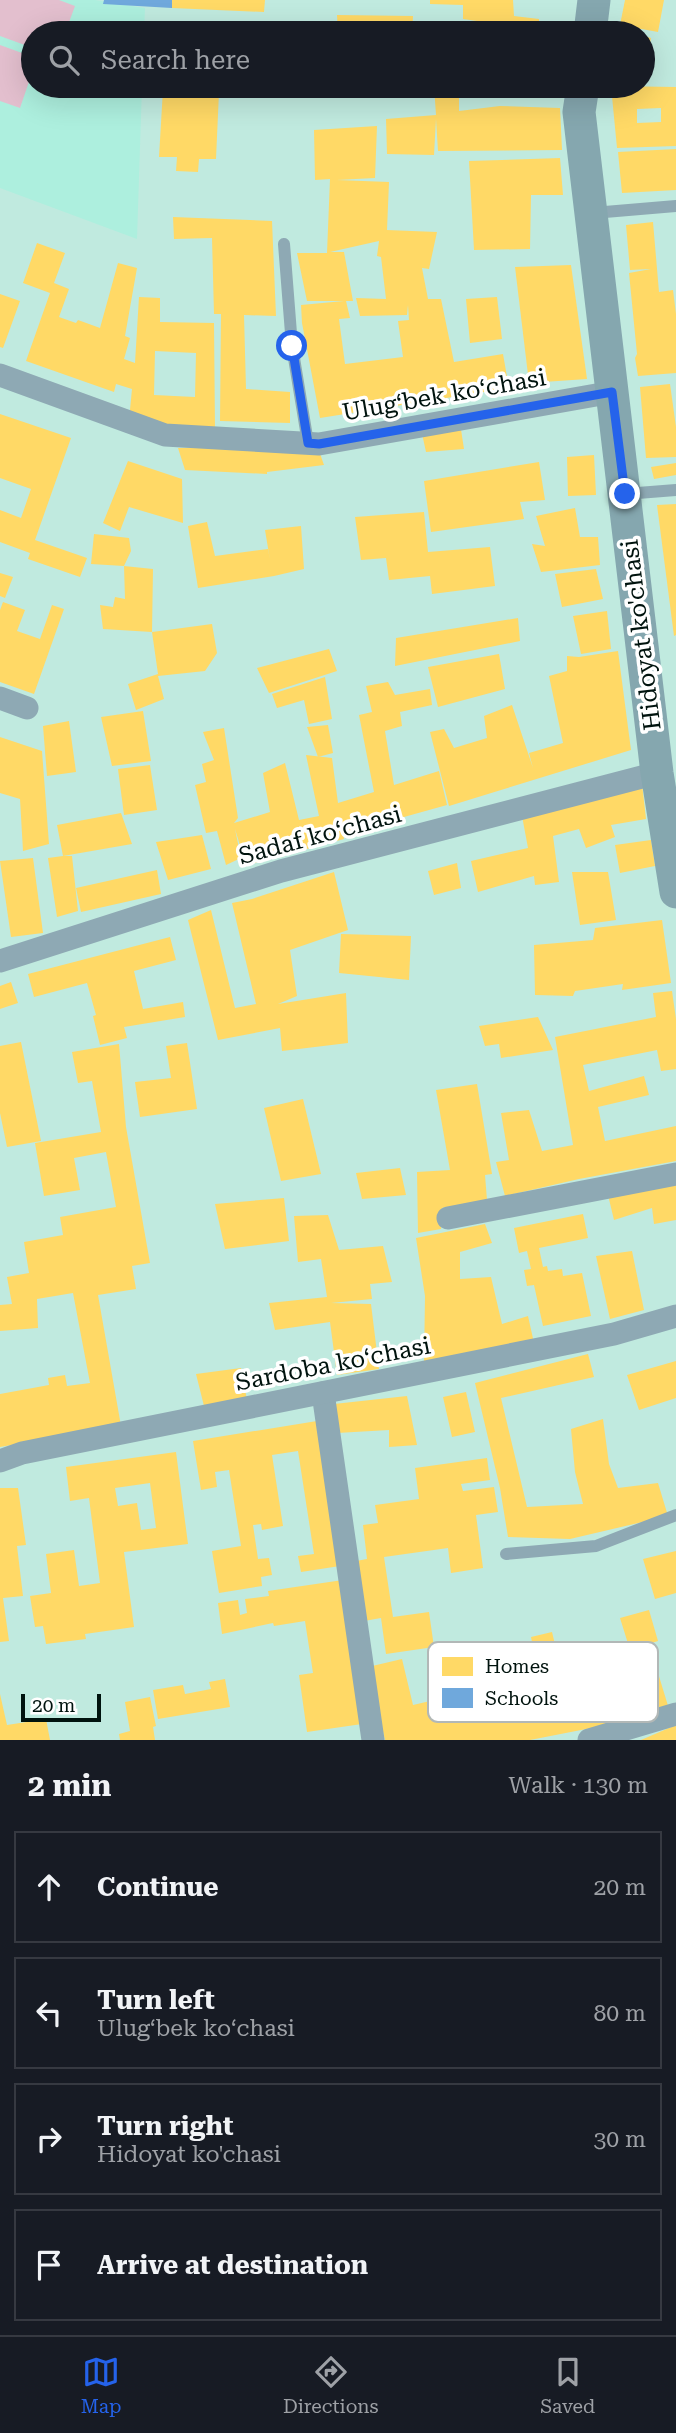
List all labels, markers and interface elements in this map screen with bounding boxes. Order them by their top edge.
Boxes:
search box [21,21,655,98]
icon: search [45,41,83,79]
text: Search here [101,45,250,75]
route start [276,330,307,361]
street label: Ulugʻbek koʻchasi [340,363,548,427]
route end [609,478,640,509]
street label: Hidoyat ko'chasi [615,538,667,732]
street label: Sadaf koʻchasi [236,800,405,870]
street label: Sardoba koʻchasi [233,1331,433,1397]
legend [428,1642,658,1722]
text: Homes [485,1655,549,1678]
text: Schools [485,1687,558,1710]
scale bar [21,1691,102,1723]
text: 20 m [32,1694,75,1717]
text: 2 min [28,1768,111,1803]
text: Walk · 130 m [509,1772,648,1799]
icon: ahead [30,1868,68,1906]
text: Continue [97,1872,219,1902]
text: 20 m [593,1874,646,1901]
text: Turn left [97,1985,215,2015]
icon: left [30,1994,68,2032]
text: 80 m [593,2000,646,2027]
text: Ulugʻbek koʻchasi [97,2015,295,2042]
text: Turn right [97,2111,233,2141]
icon: right [30,2120,68,2158]
text: 30 m [593,2126,646,2153]
text: Hidoyat ko'chasi [97,2141,281,2168]
icon: arrive [30,2246,68,2284]
text: Arrive at destination [97,2250,368,2280]
tab: Map [81,2353,121,2418]
tab: Directions [283,2353,379,2418]
tab: Saved [540,2353,595,2418]

